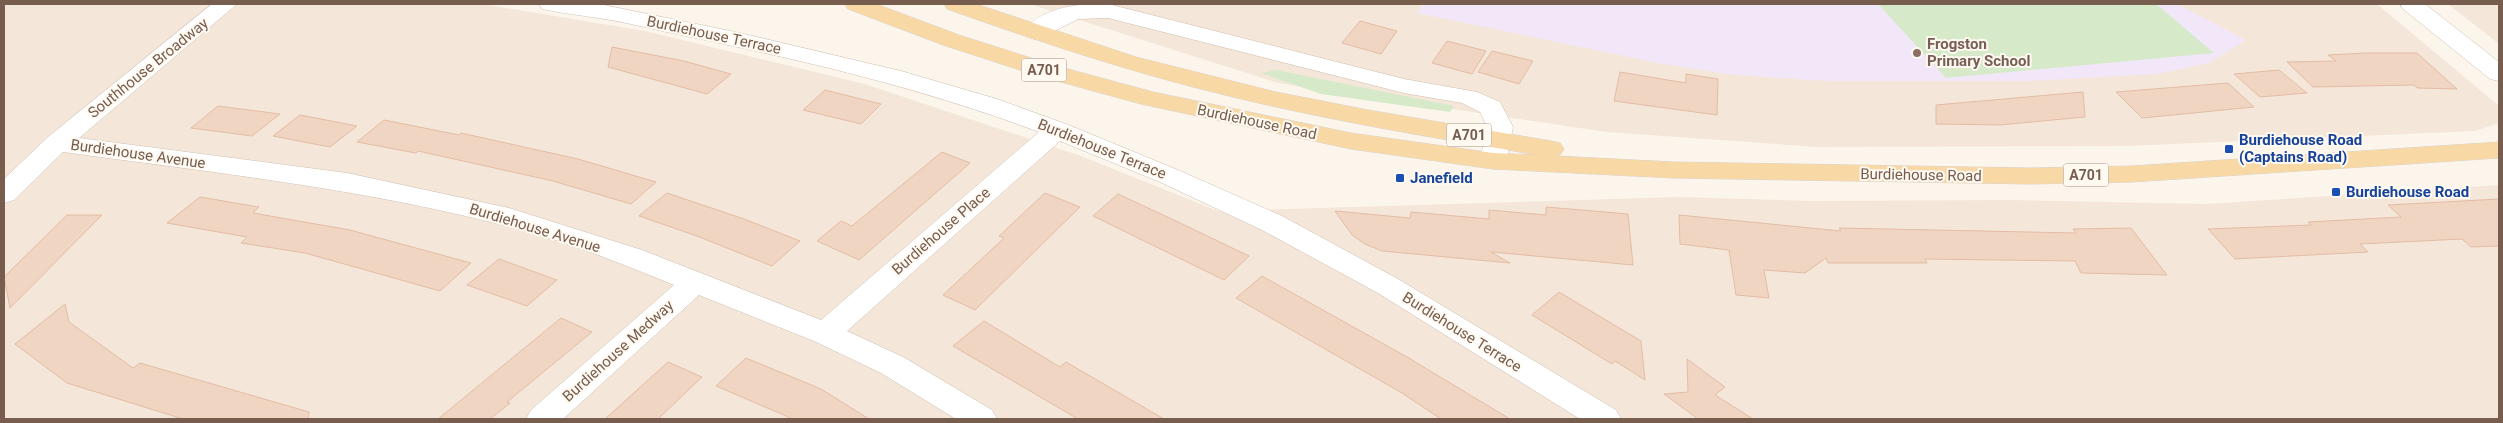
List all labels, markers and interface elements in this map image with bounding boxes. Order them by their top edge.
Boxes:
street label: Burdiehouse Terrace [645,12,783,58]
street label: Southhouse Broadway [84,14,212,122]
place label: Frogston Primary School [1927,35,2030,70]
marker: Frogston Primary School [1911,47,1923,59]
road number: A701 [1022,58,1066,82]
street label: Burdiehouse Road [1196,101,1318,143]
street label: Burdiehouse Terrace [1035,115,1169,183]
road number: A701 [1446,124,1492,146]
place label: Burdiehouse Road (Captains Road) [2239,131,2362,166]
street label: Burdiehouse Avenue [69,136,207,172]
marker: Burdiehouse Road (Captains Road) [2223,143,2235,155]
road number: A701 [2064,164,2108,186]
street label: Burdiehouse Road [1860,165,1982,185]
place label: Janefield [1410,169,1473,187]
marker: Janefield [1394,172,1406,184]
street label: Burdiehouse Place [888,183,994,279]
place label: Burdiehouse Road [2346,183,2469,201]
marker: Burdiehouse Road [2330,186,2342,198]
street label: Burdiehouse Avenue [467,199,603,257]
street label: Burdiehouse Terrace [1399,288,1525,376]
street label: Burdiehouse Medway [559,296,677,406]

